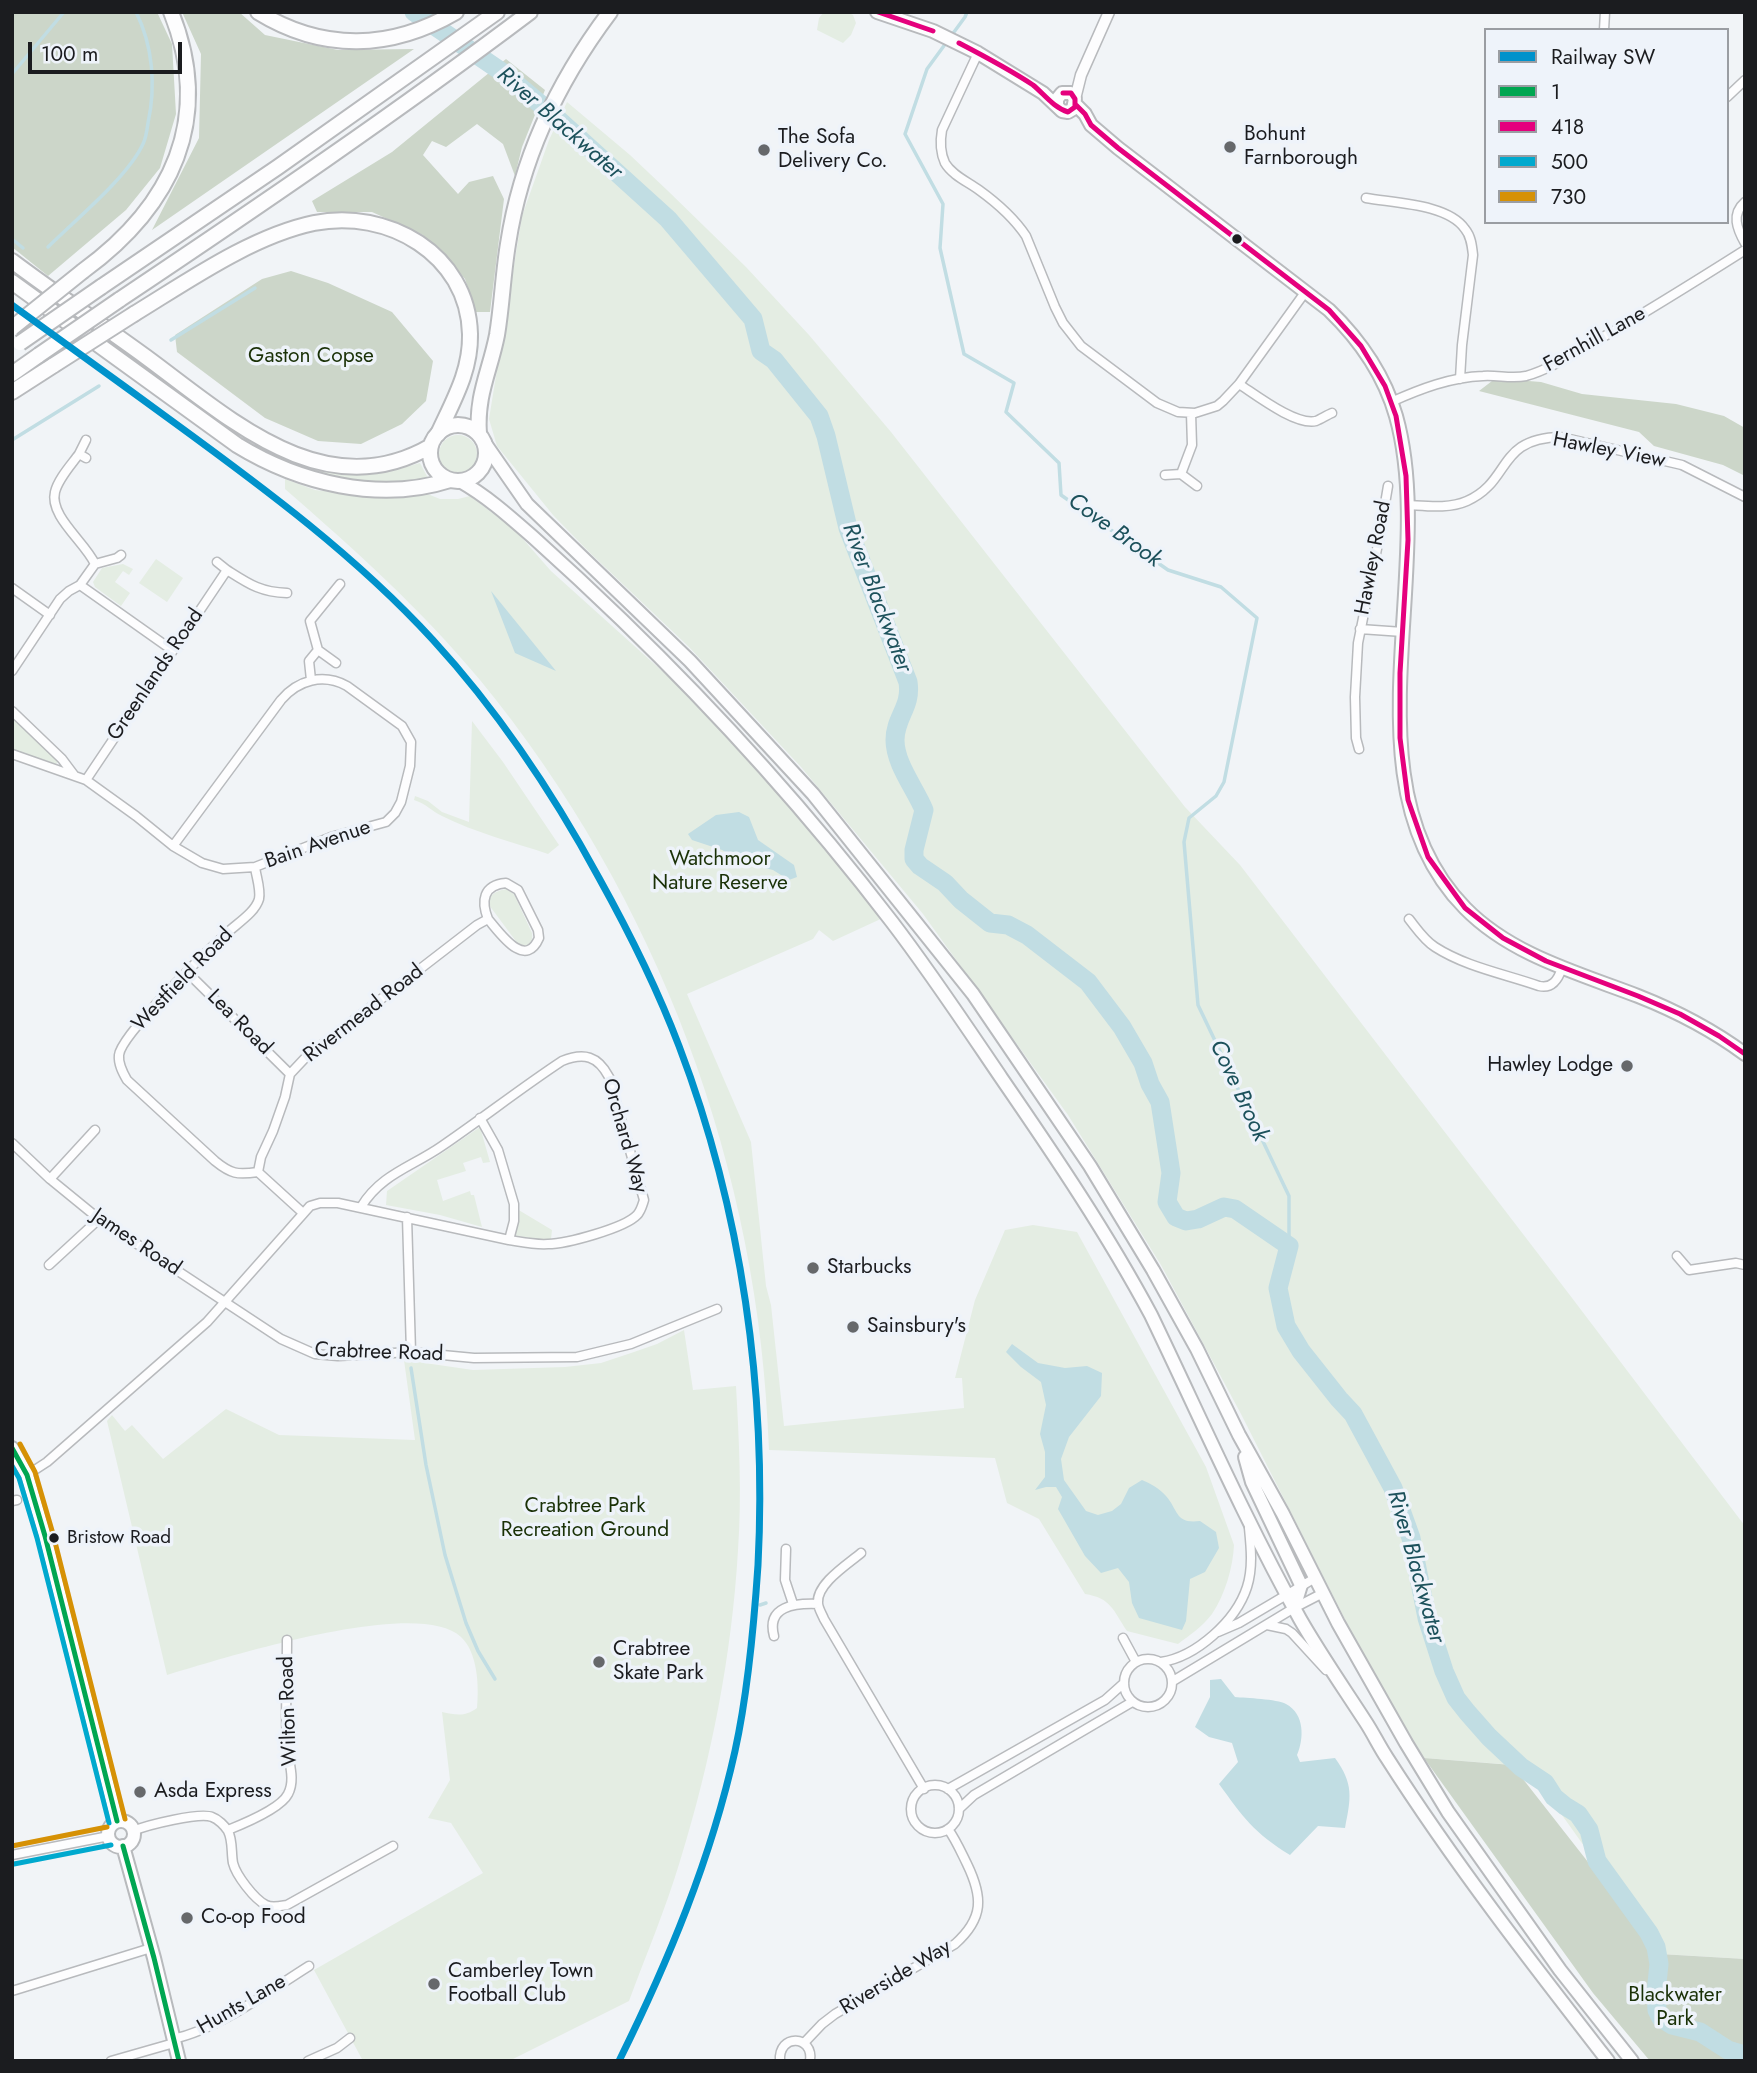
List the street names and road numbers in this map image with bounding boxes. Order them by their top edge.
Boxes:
street label: Fernhill Lane [1540,302,1650,378]
street label: Hawley View [1551,428,1667,474]
street label: Hawley Road [1351,499,1397,617]
street label: Greenlands Road [103,604,209,746]
street label: Bain Avenue [262,815,374,875]
street label: Westfield Road [127,923,239,1037]
street label: Rivermead Road [299,959,429,1069]
street label: Lea Road [201,985,277,1061]
street label: Orchard Way [596,1076,652,1196]
street label: James Road [87,1204,185,1282]
street label: Crabtree Road [314,1338,444,1368]
street label: Wilton Road [274,1655,304,1767]
street label: Riverside Way [836,1935,956,2021]
street label: Hunts Lane [193,1970,291,2040]

